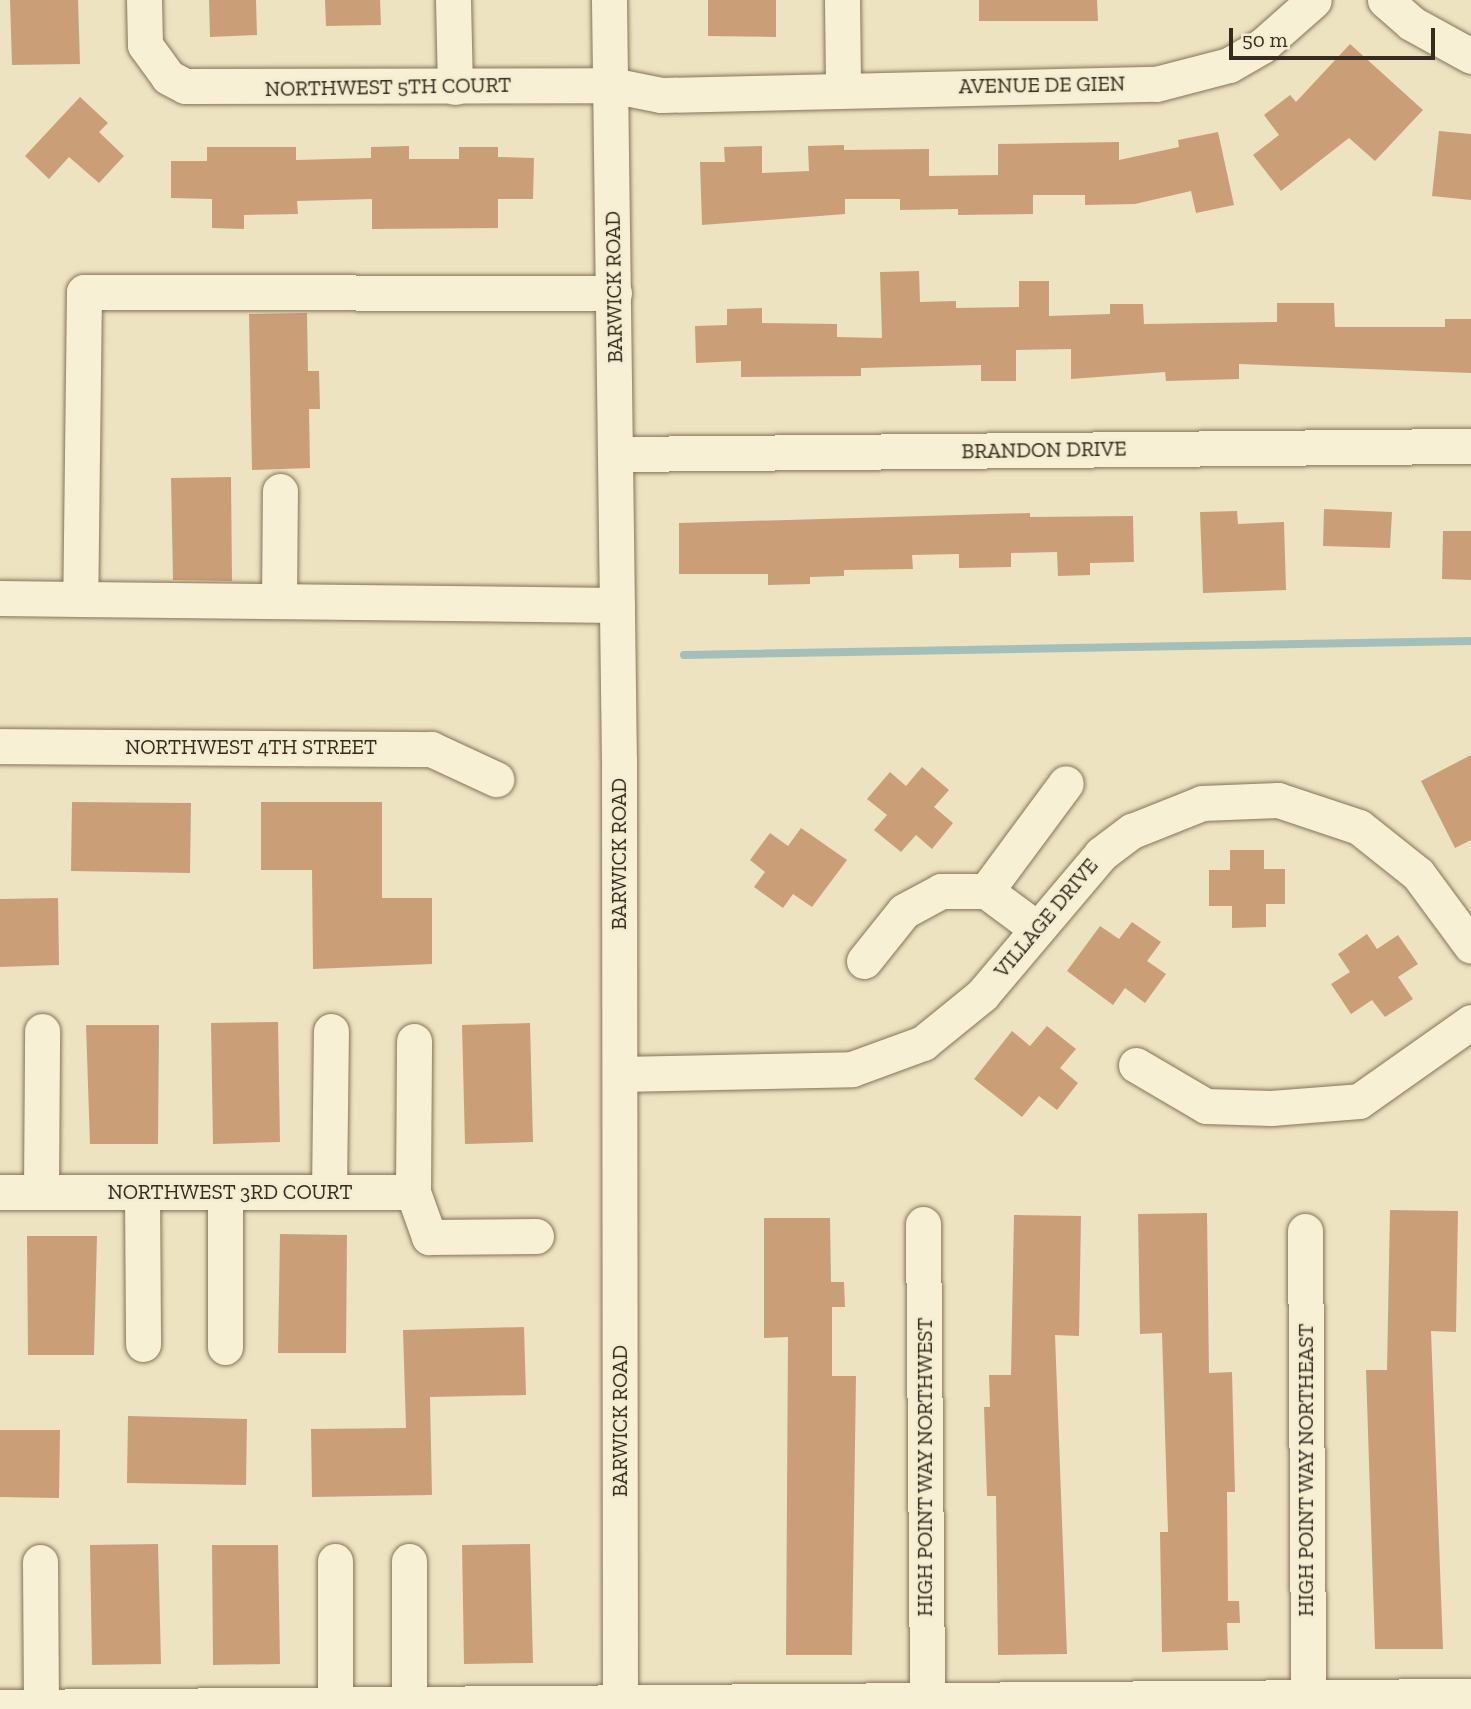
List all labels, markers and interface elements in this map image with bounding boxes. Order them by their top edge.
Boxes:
scale bar [1233,14,1440,58]
text: 50 m [1242,27,1288,52]
street label: AVENUE DE GIEN [958,71,1126,99]
street label: NORTHWEST 5TH COURT [264,72,512,102]
street label: BARWICK ROAD [600,211,628,363]
street label: BRANDON DRIVE [961,436,1127,464]
street label: NORTHWEST 4TH STREET [125,734,377,760]
street label: BARWICK ROAD [606,778,632,930]
street label: VILLAGE DRIVE [989,853,1103,983]
street label: NORTHWEST 3RD COURT [107,1179,353,1205]
street label: HIGH POINT WAY NORTHWEST [912,1317,938,1617]
street label: HIGH POINT WAY NORTHEAST [1293,1323,1319,1617]
street label: BARWICK ROAD [607,1345,633,1497]

